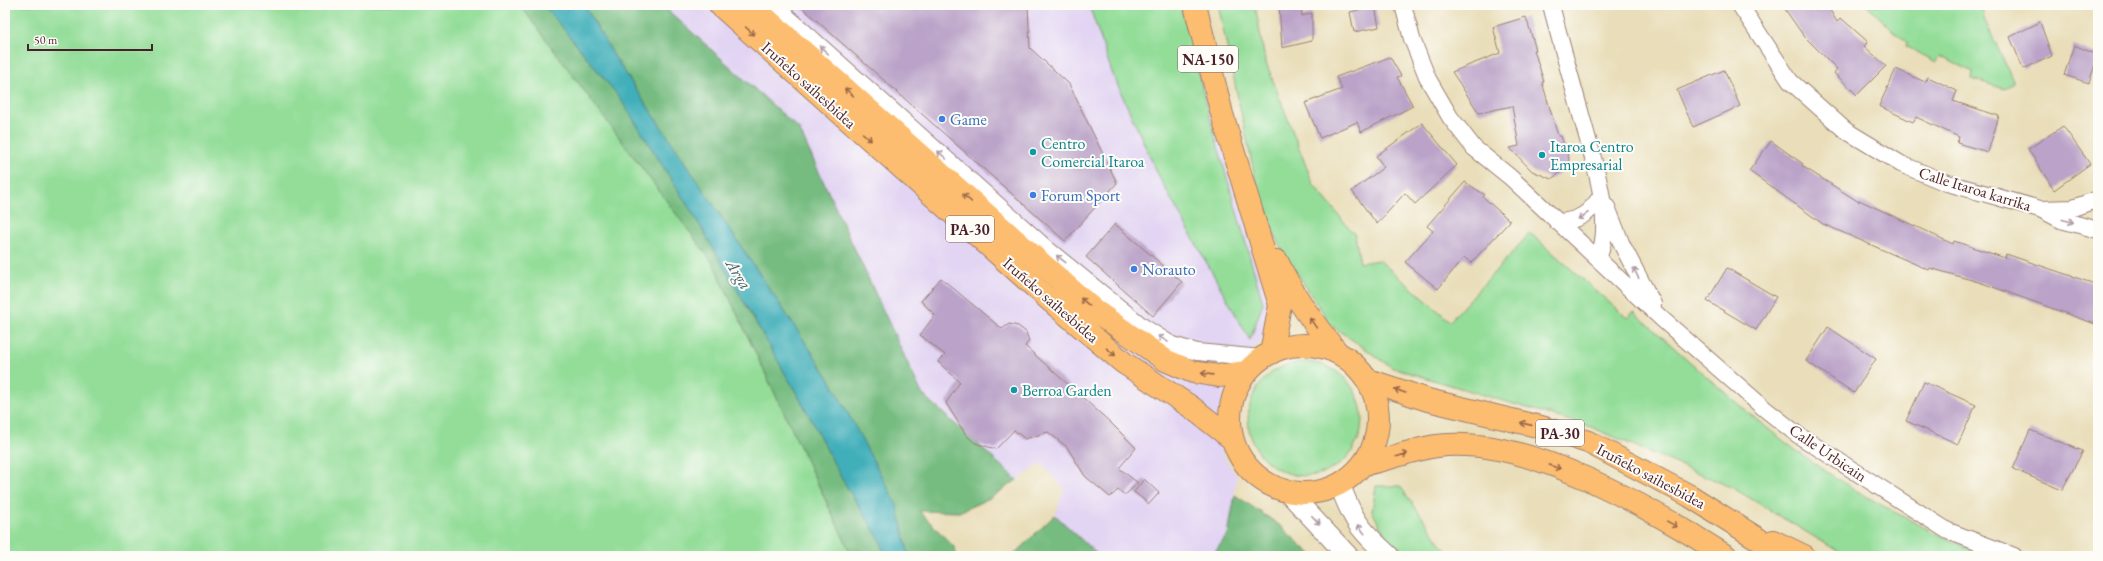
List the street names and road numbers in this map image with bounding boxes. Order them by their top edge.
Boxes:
street label: Iruñeko saihesbidea [757,37,861,134]
road number: NA-150 [1178,46,1238,72]
street label: Calle Itaroa karrika [1916,162,2034,216]
road number: PA-30 [946,216,994,242]
street label: Iruñeko saihesbidea [999,253,1104,348]
street label: Calle Urbicain [1785,419,1871,487]
road number: PA-30 [1536,420,1584,446]
street label: Iruñeko saihesbidea [1593,438,1710,514]

